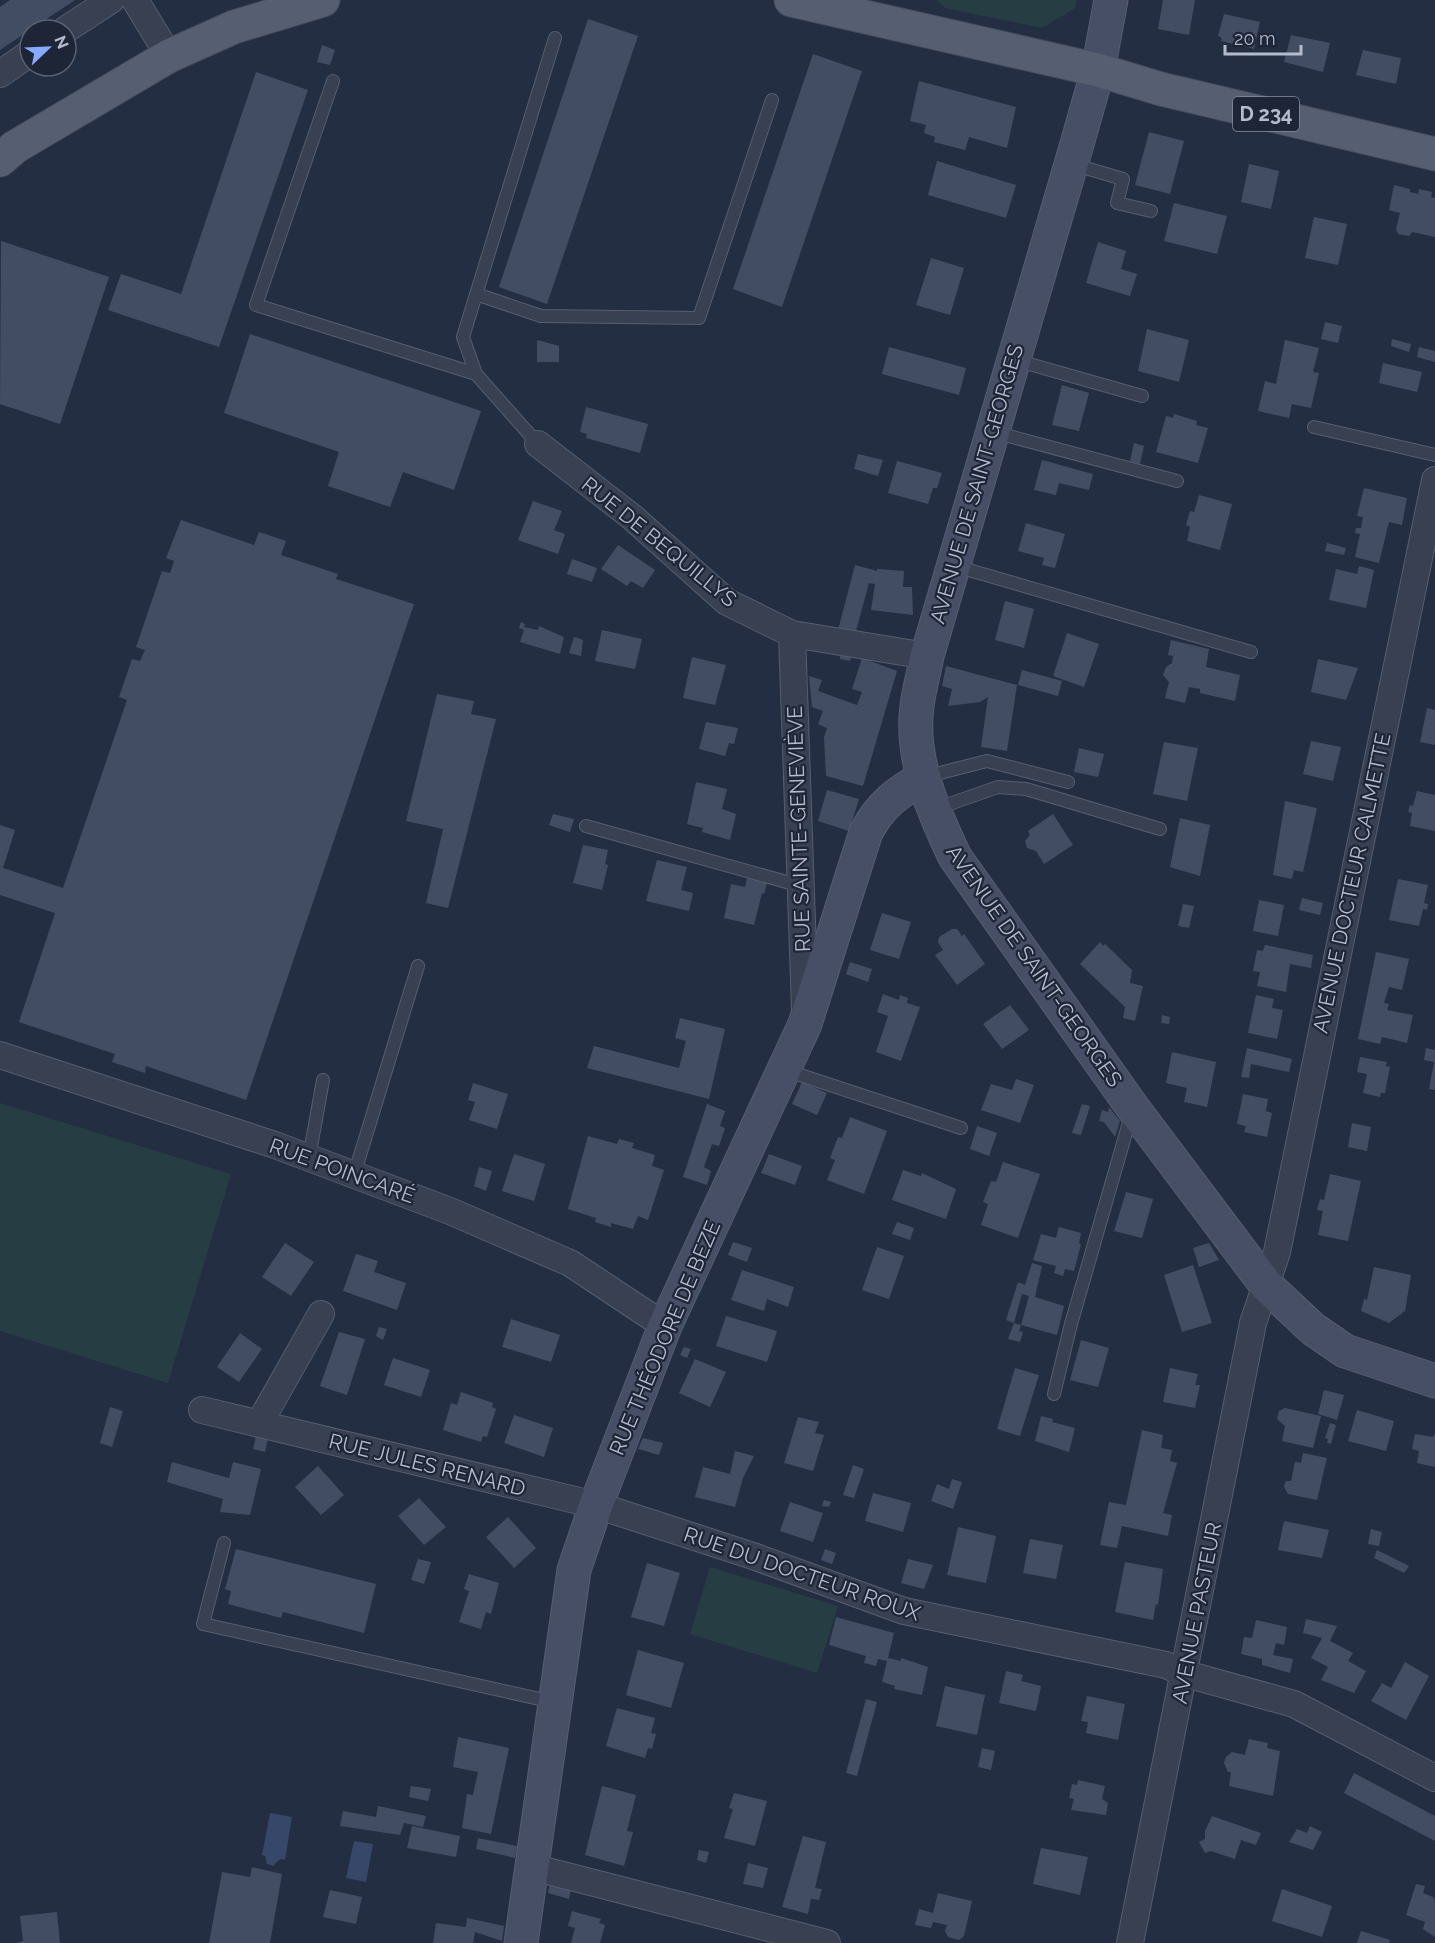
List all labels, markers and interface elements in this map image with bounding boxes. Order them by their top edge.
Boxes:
north arrow [18,18,78,78]
scale bar [1225,18,1302,56]
text: 20 m [1234,28,1276,49]
text: N [50,33,72,52]
road number: D 234 [1233,97,1299,131]
street label: AVENUE DE SAINT-GEORGES [925,341,1028,626]
street label: RUE DE BEQUILLYS [577,471,742,612]
street label: RUE SAINTE-GENEVIÈVE [782,706,815,953]
street label: AVENUE DOCTEUR CALMETTE [1307,731,1396,1035]
street label: AVENUE DE SAINT-GEORGES [941,840,1128,1092]
street label: RUE POINCARÉ [266,1133,418,1208]
street label: RUE THÉODORE DE BEZE [604,1217,725,1459]
street label: RUE JULES RENARD [326,1428,528,1501]
street label: AVENUE PASTEUR [1167,1520,1226,1706]
street label: RUE DU DOCTEUR ROUX [681,1521,924,1626]

